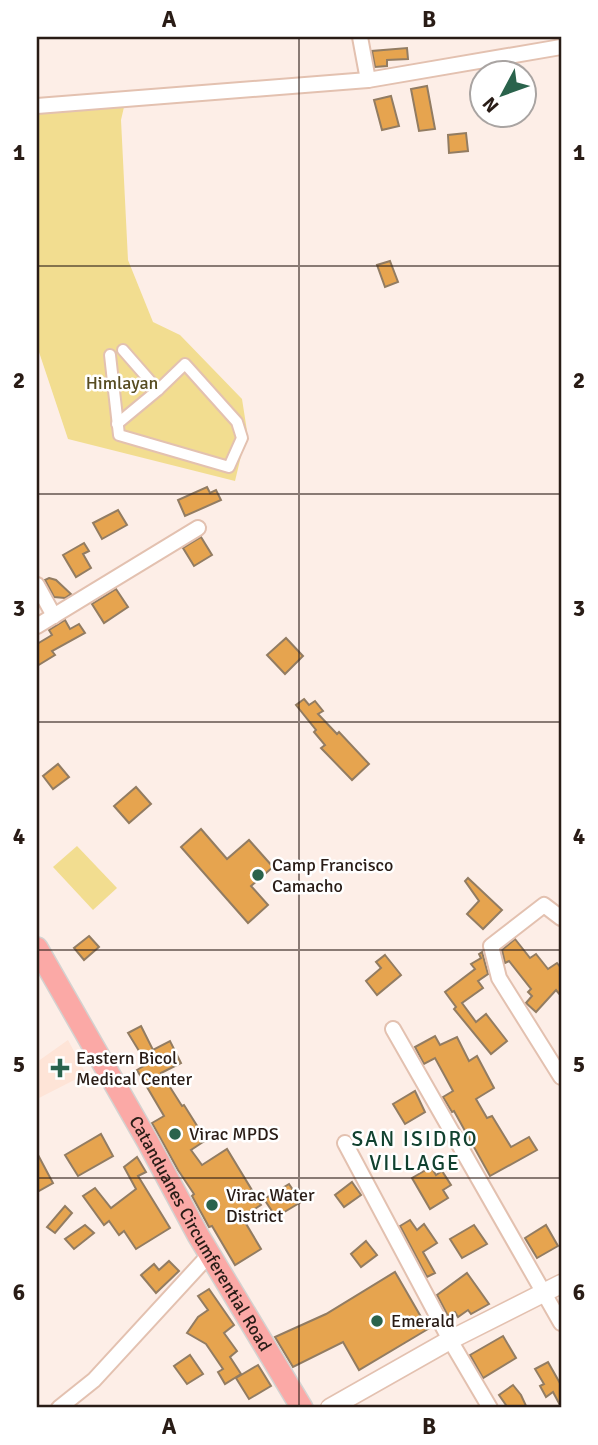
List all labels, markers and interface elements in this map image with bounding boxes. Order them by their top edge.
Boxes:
text: A [162,5,177,34]
text: B [422,5,436,34]
north arrow [468,60,538,130]
text: N [478,92,504,117]
text: 1 [13,138,25,167]
text: 1 [573,138,585,167]
text: 2 [13,366,25,395]
text: 2 [573,366,585,395]
park label: Himlayan [86,372,158,394]
text: 3 [13,594,25,623]
text: 3 [573,594,585,623]
text: 4 [13,822,25,851]
text: 4 [573,822,585,851]
place label: Camp Francisco Camacho [272,854,393,897]
marker: Camp Francisco Camacho [250,867,266,883]
place label: Eastern Bicol Medical Center [76,1047,192,1090]
text: 5 [13,1050,25,1079]
text: 5 [573,1050,585,1079]
marker: Eastern Bicol Medical Center [50,1058,70,1078]
street label: Catanduanes Circumferential Road [124,1112,276,1355]
place label: Virac MPDS [189,1123,279,1145]
marker: Virac MPDS [167,1126,183,1142]
district label: SAN ISIDRO VILLAGE [351,1126,479,1176]
place label: Virac Water District [226,1184,315,1227]
marker: Virac Water District [204,1197,220,1213]
text: 6 [13,1278,25,1307]
text: 6 [573,1278,585,1307]
place label: Emerald [391,1310,455,1332]
marker: Emerald [369,1313,385,1329]
text: A [162,1412,177,1441]
text: B [422,1412,436,1441]

